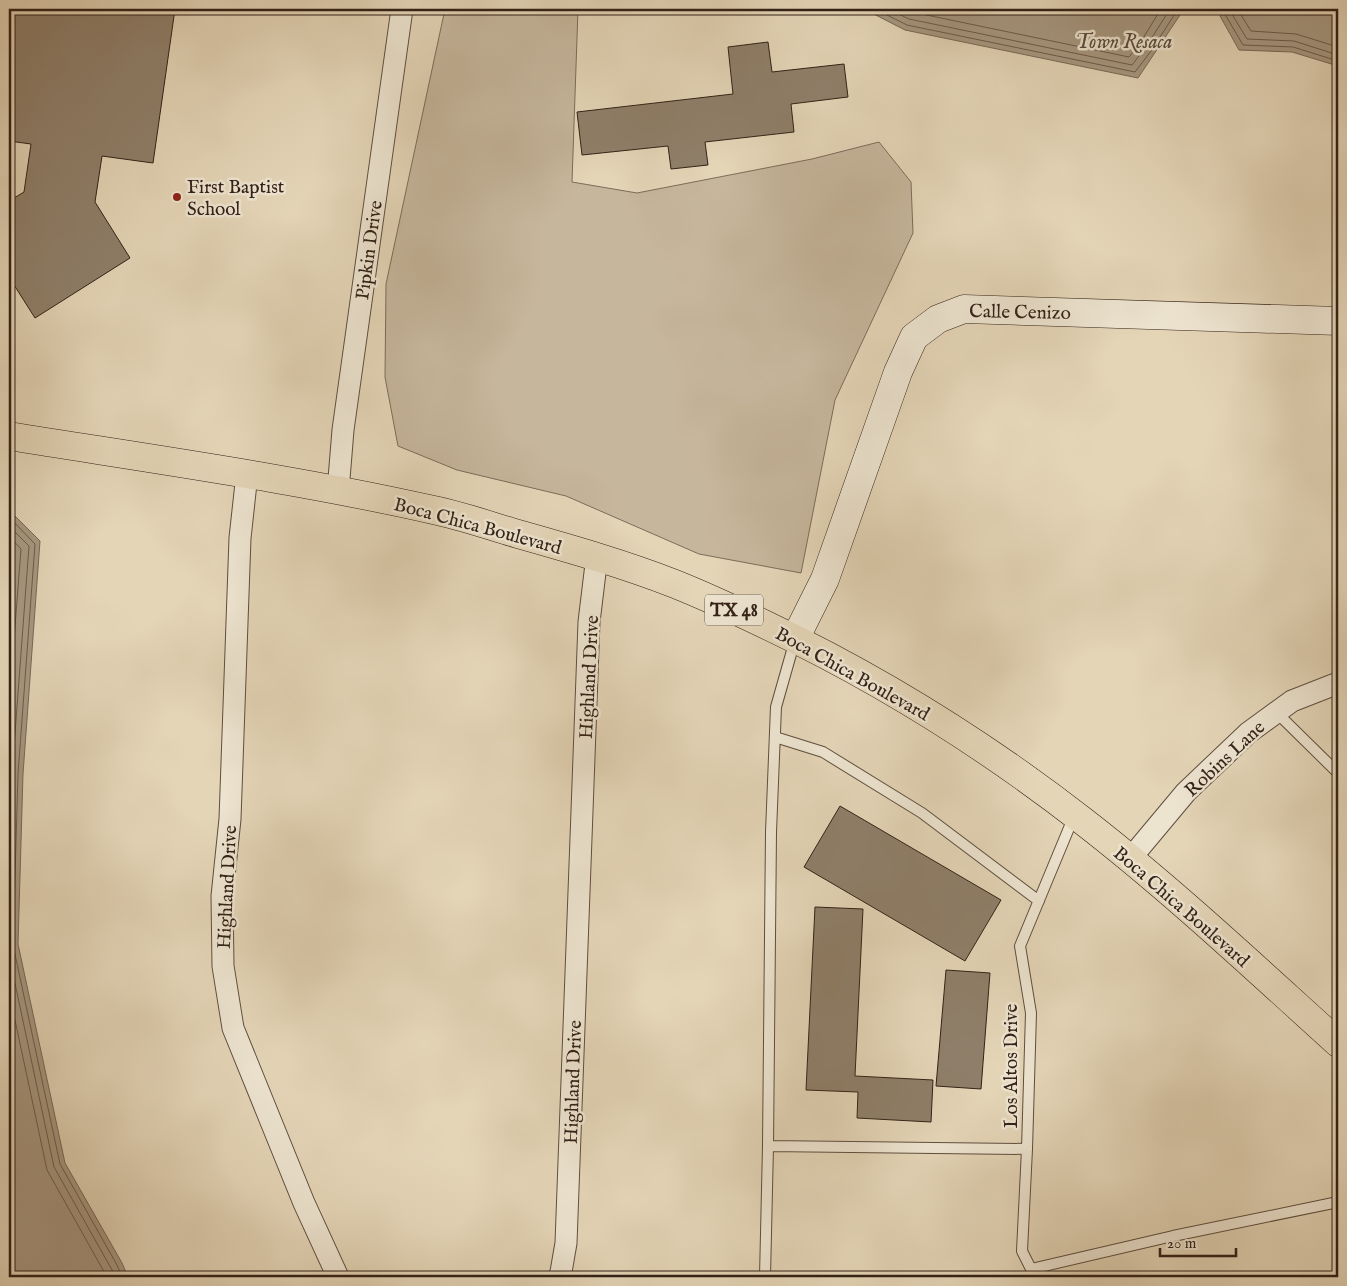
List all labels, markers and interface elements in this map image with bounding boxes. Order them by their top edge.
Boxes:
water label: Town Resaca [1076,30,1173,55]
place label: First Baptist School [187,176,285,222]
marker: First Baptist School [171,191,183,203]
street label: Pipkin Drive [351,199,389,301]
street label: Calle Cenizo [969,300,1071,326]
street label: Boca Chica Boulevard [391,493,565,561]
road number: TX 48 [705,594,763,626]
street label: Highland Drive [575,614,605,740]
street label: Boca Chica Boulevard [771,622,934,728]
street label: Robins Lane [1180,716,1271,803]
street label: Highland Drive [213,824,243,950]
street label: Boca Chica Boulevard [1108,842,1254,974]
street label: Los Altos Drive [1000,1003,1024,1128]
street label: Highland Drive [560,1019,588,1144]
scale bar [1160,1226,1236,1258]
text: 20 m [1167,1234,1197,1253]

